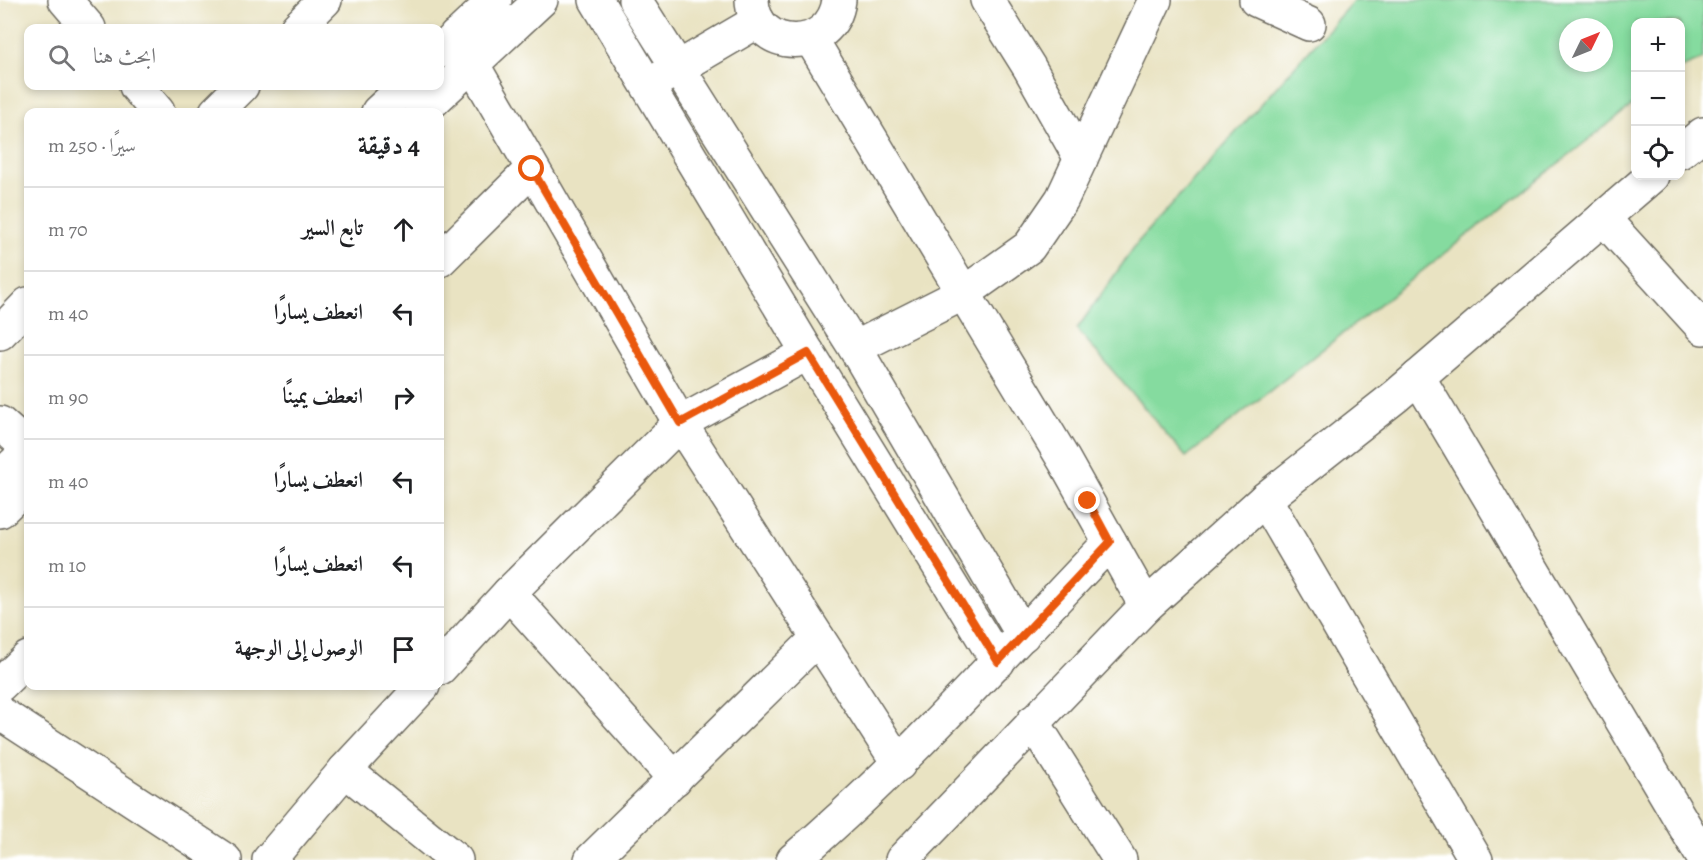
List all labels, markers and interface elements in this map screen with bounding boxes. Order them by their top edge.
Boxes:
north arrow [1559,18,1613,72]
map controls [1631,18,1685,180]
button: + [1631,18,1685,72]
search box [24,24,444,90]
icon: search [45,41,78,74]
text: ابحث هنا [93,41,156,71]
button: − [1631,72,1685,126]
button: locate [1631,126,1685,180]
text: 4 دقيقة [358,128,420,163]
text: سيرًا · 250 m [48,132,136,159]
route start [518,155,544,181]
text: تابع السير [302,213,363,243]
icon: ahead [387,213,420,246]
text: 70 m [48,216,88,243]
text: انعطف يسارًا [274,297,363,327]
icon: left [387,297,420,330]
text: 40 m [48,300,88,327]
text: انعطف يمينًا [283,381,363,411]
icon: right [387,381,420,414]
text: 90 m [48,384,88,411]
text: انعطف يسارًا [274,465,363,495]
icon: left [387,465,420,498]
text: 40 m [48,468,88,495]
route end [1074,487,1100,513]
text: انعطف يسارًا [274,549,363,579]
icon: left [387,549,420,582]
text: 10 m [48,552,86,579]
text: الوصول إلى الوجهة [235,633,363,663]
icon: arrive [387,633,420,666]

